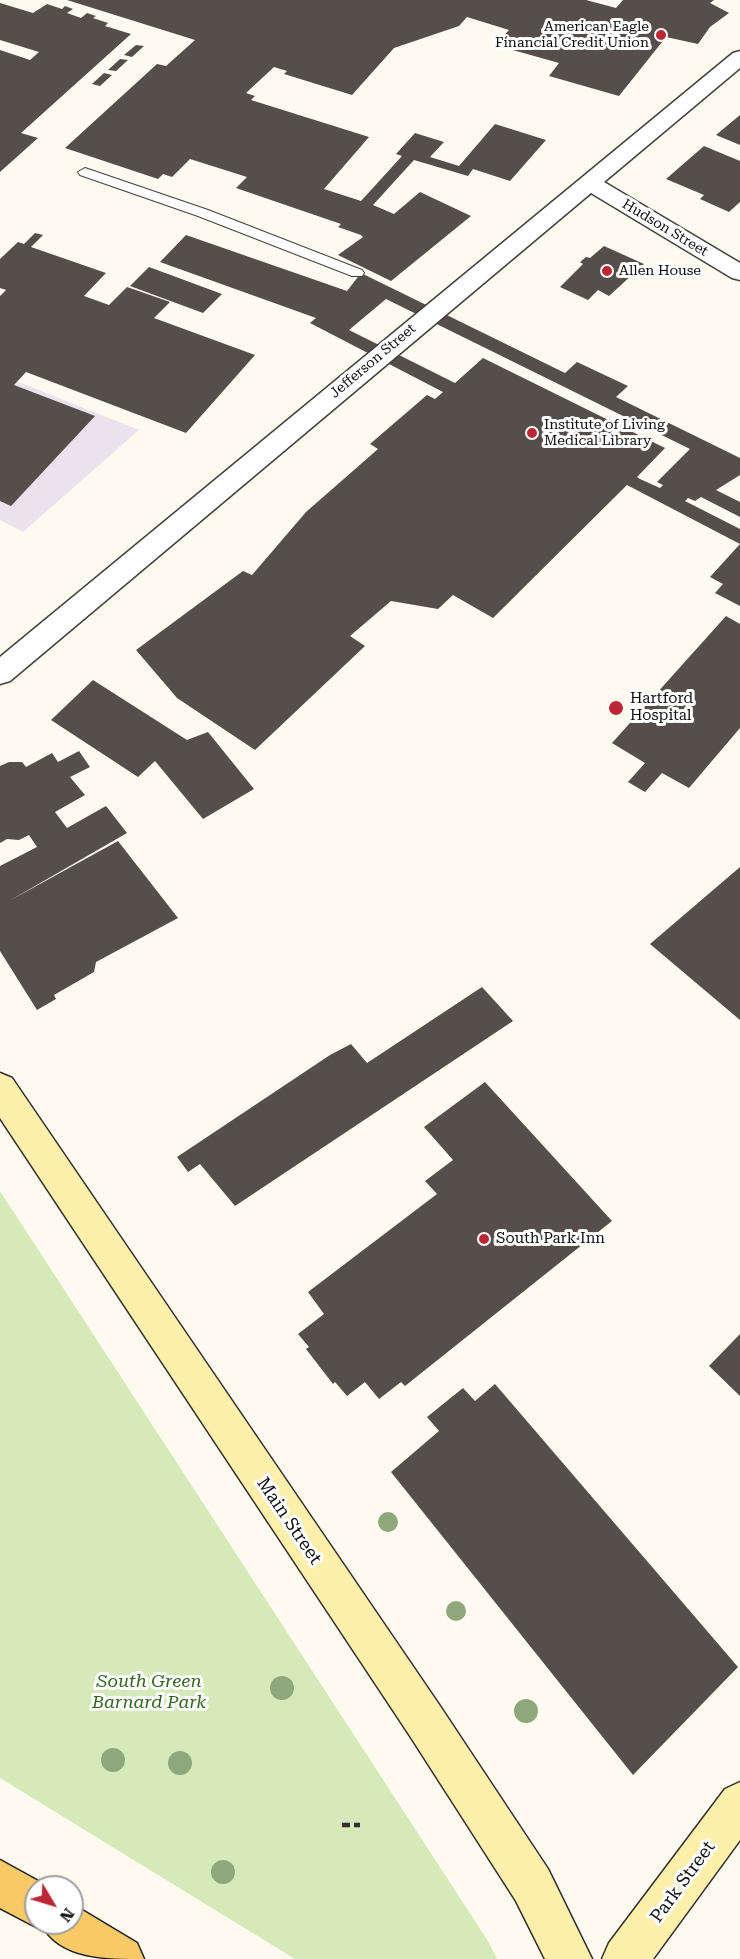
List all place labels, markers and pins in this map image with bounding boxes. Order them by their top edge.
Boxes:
place label: American Eagle Financial Credit Union [495,19,649,51]
marker: American Eagle Financial Credit Union [654,28,668,42]
place label: Allen House [619,263,701,279]
marker: Allen House [600,264,614,278]
place label: Institute of Living Medical Library [544,417,665,449]
marker: Institute of Living Medical Library [525,426,539,440]
place label: Hartford Hospital [630,690,693,725]
marker: Hartford Hospital [607,699,625,717]
place label: South Park Inn [496,1230,605,1248]
marker: South Park Inn [477,1232,491,1246]

